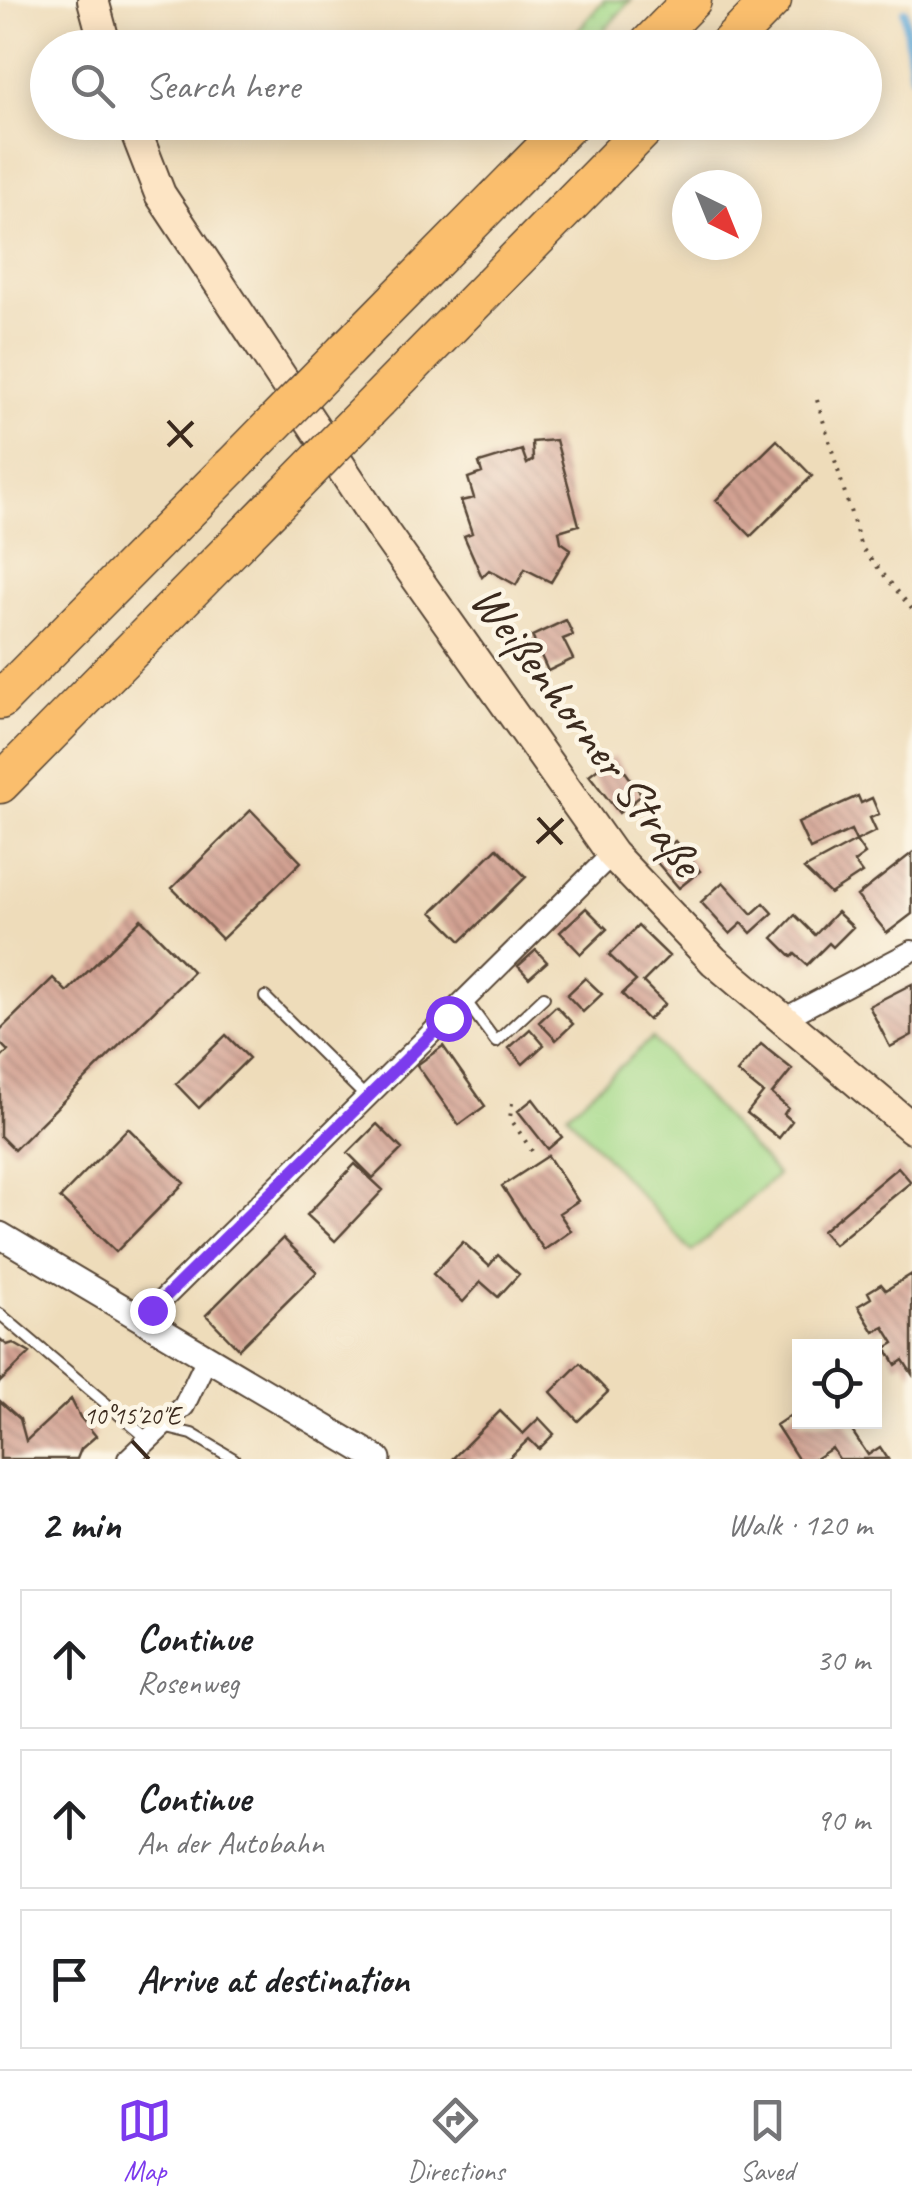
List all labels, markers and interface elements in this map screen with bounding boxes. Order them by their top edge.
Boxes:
search box [30,30,882,140]
icon: search [65,58,120,113]
text: Search here [145,62,300,109]
north arrow [672,170,762,260]
street label: Weißenhorner Straße [458,572,718,891]
route start [426,996,472,1042]
route end [130,1288,176,1334]
map controls [792,1339,882,1429]
button: locate [792,1339,882,1429]
text: 10°15'20"E [84,1400,183,1432]
text: 2 min [40,1498,120,1551]
text: Walk · 120 m [728,1504,872,1545]
text: Continue [137,1615,251,1662]
icon: ahead [42,1632,97,1687]
text: 30 m [816,1639,870,1680]
text: Rosenweg [137,1662,239,1703]
text: Continue [137,1775,251,1822]
icon: ahead [42,1792,97,1847]
text: 90 m [816,1799,870,1840]
text: An der Autobahn [137,1822,324,1863]
icon: arrive [42,1952,97,2007]
text: Arrive at destination [137,1956,409,2003]
tab: Map [117,2093,172,2188]
tab: Directions [407,2093,505,2188]
tab: Saved [740,2093,795,2188]

